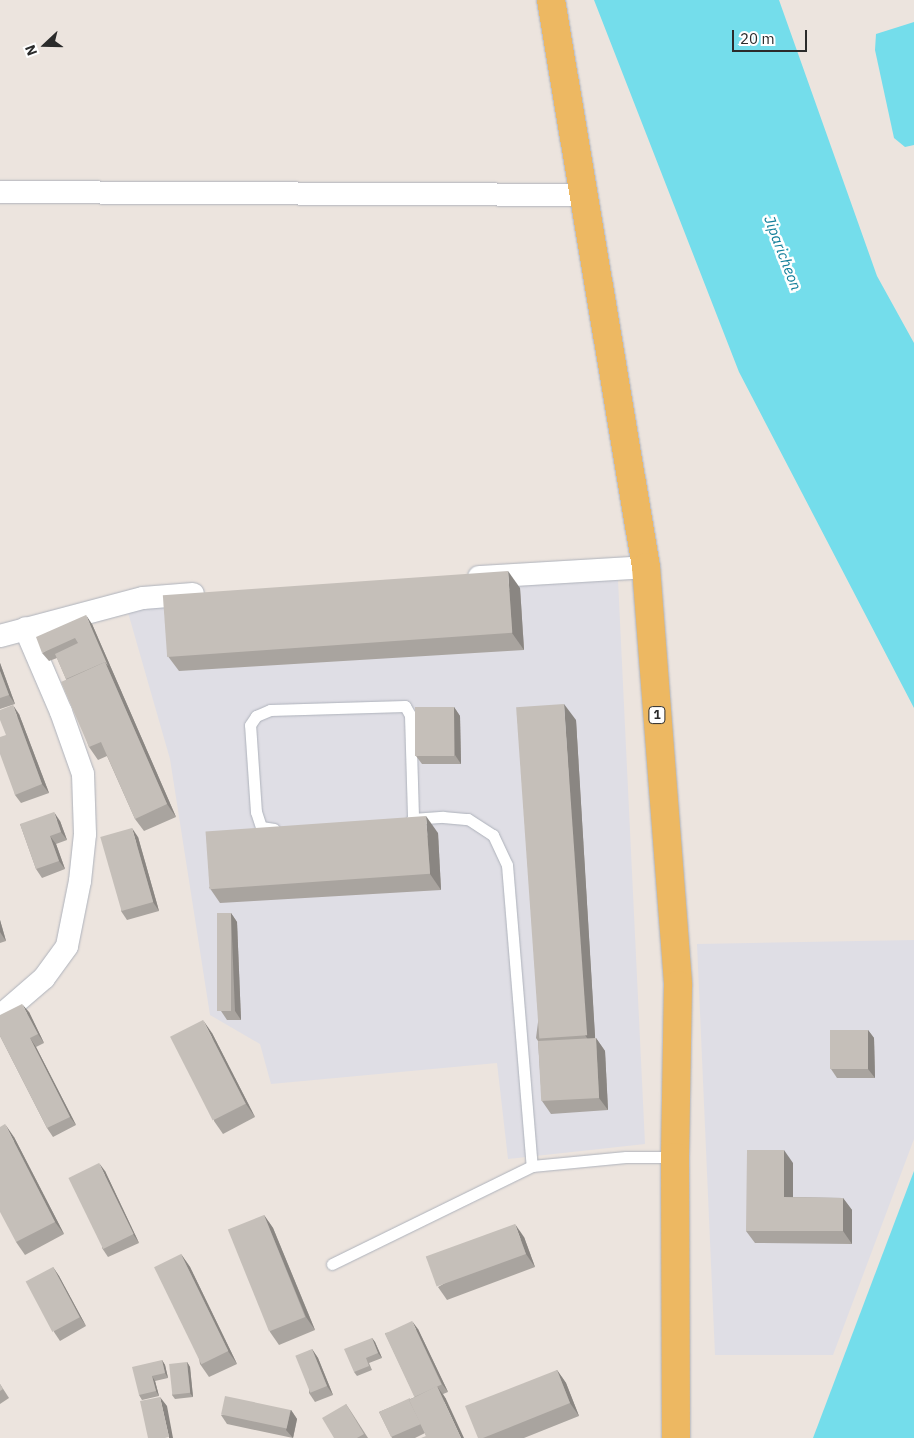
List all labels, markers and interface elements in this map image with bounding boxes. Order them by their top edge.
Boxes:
north arrow [20,20,70,70]
scale bar [734,20,809,52]
text: 20 m [740,29,775,48]
text: N [21,42,41,58]
water label: Jiparicheon [761,213,805,293]
road number: 1 [648,706,666,724]

